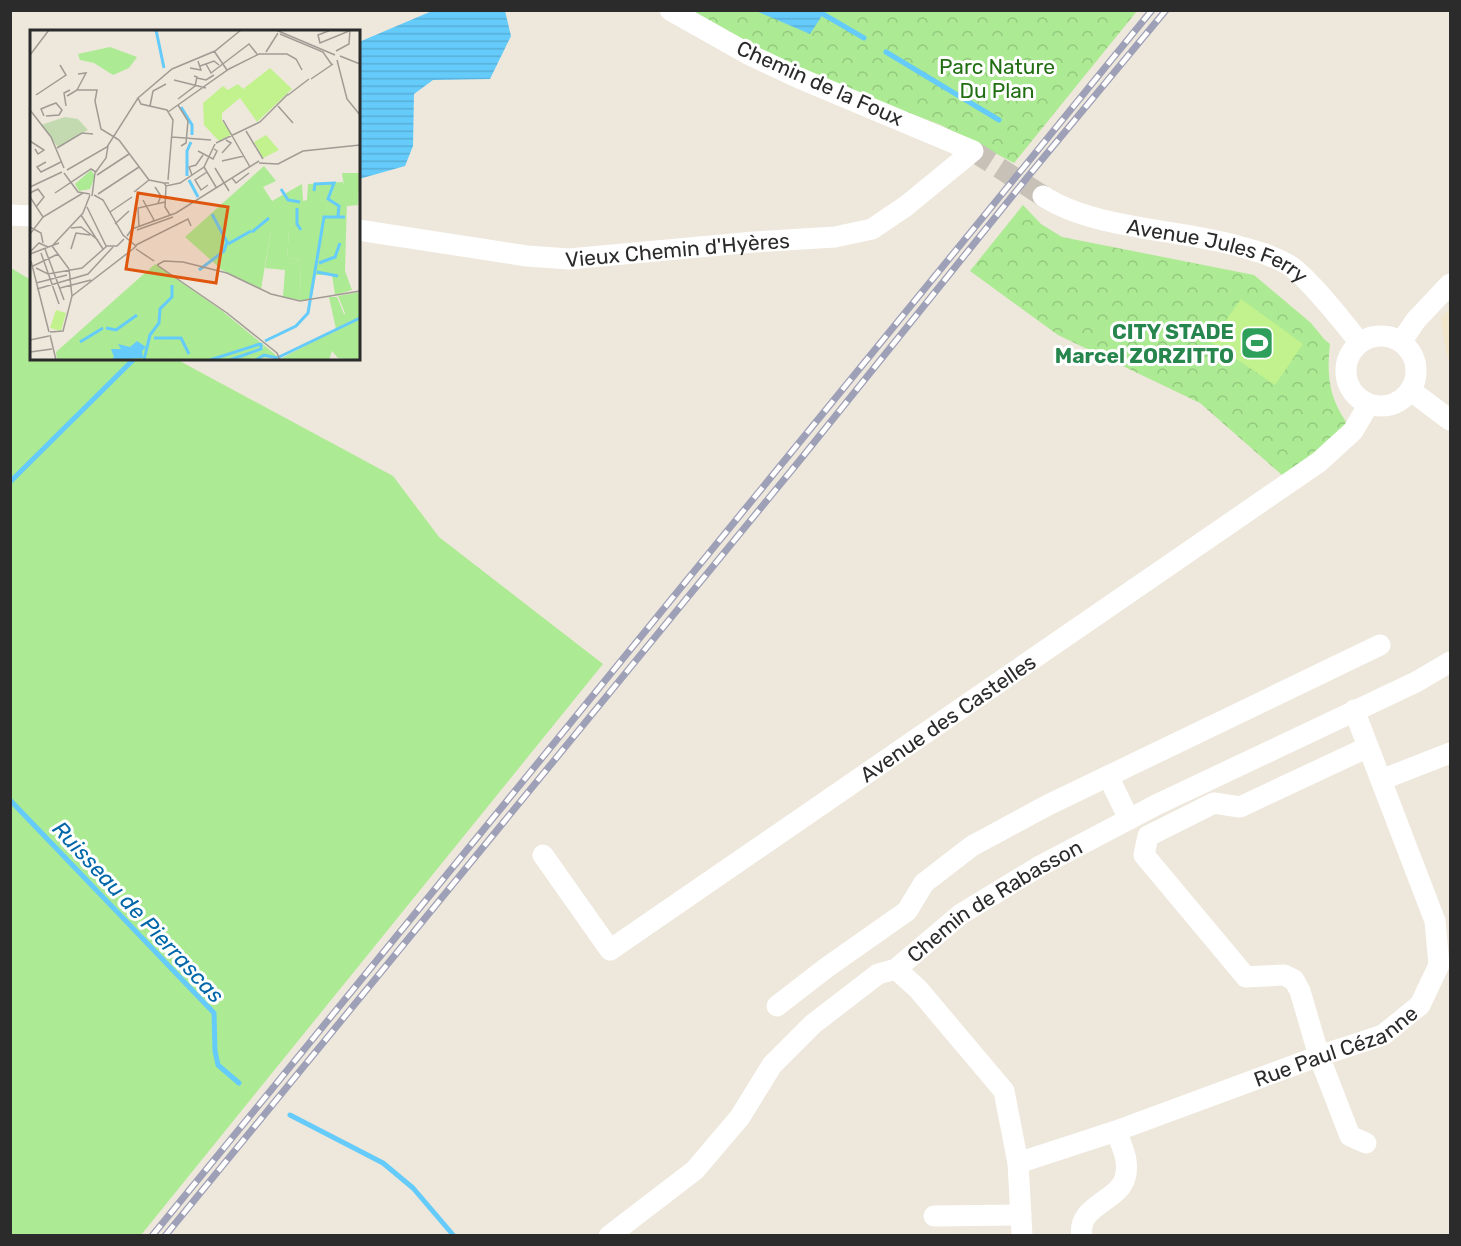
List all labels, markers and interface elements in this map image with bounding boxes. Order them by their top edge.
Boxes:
inset map [30,30,360,360]
street label: Chemin de la Foux [733,35,907,131]
park label: Parc Nature Du Plan [939,54,1055,103]
street label: Avenue Jules Ferry [1125,213,1314,288]
street label: Vieux Chemin d'Hyères [564,227,790,272]
place label: CITY STADE Marcel ZORZITTO [1055,319,1234,368]
sports icon: CITY STADE Marcel ZORZITTO [1239,325,1275,361]
street label: Avenue des Castelles [855,648,1040,787]
water label: Ruisseau de Pierrascas [47,815,229,1009]
street label: Chemin de Rabasson [901,834,1086,967]
street label: Rue Paul Cézanne [1250,1000,1422,1092]

